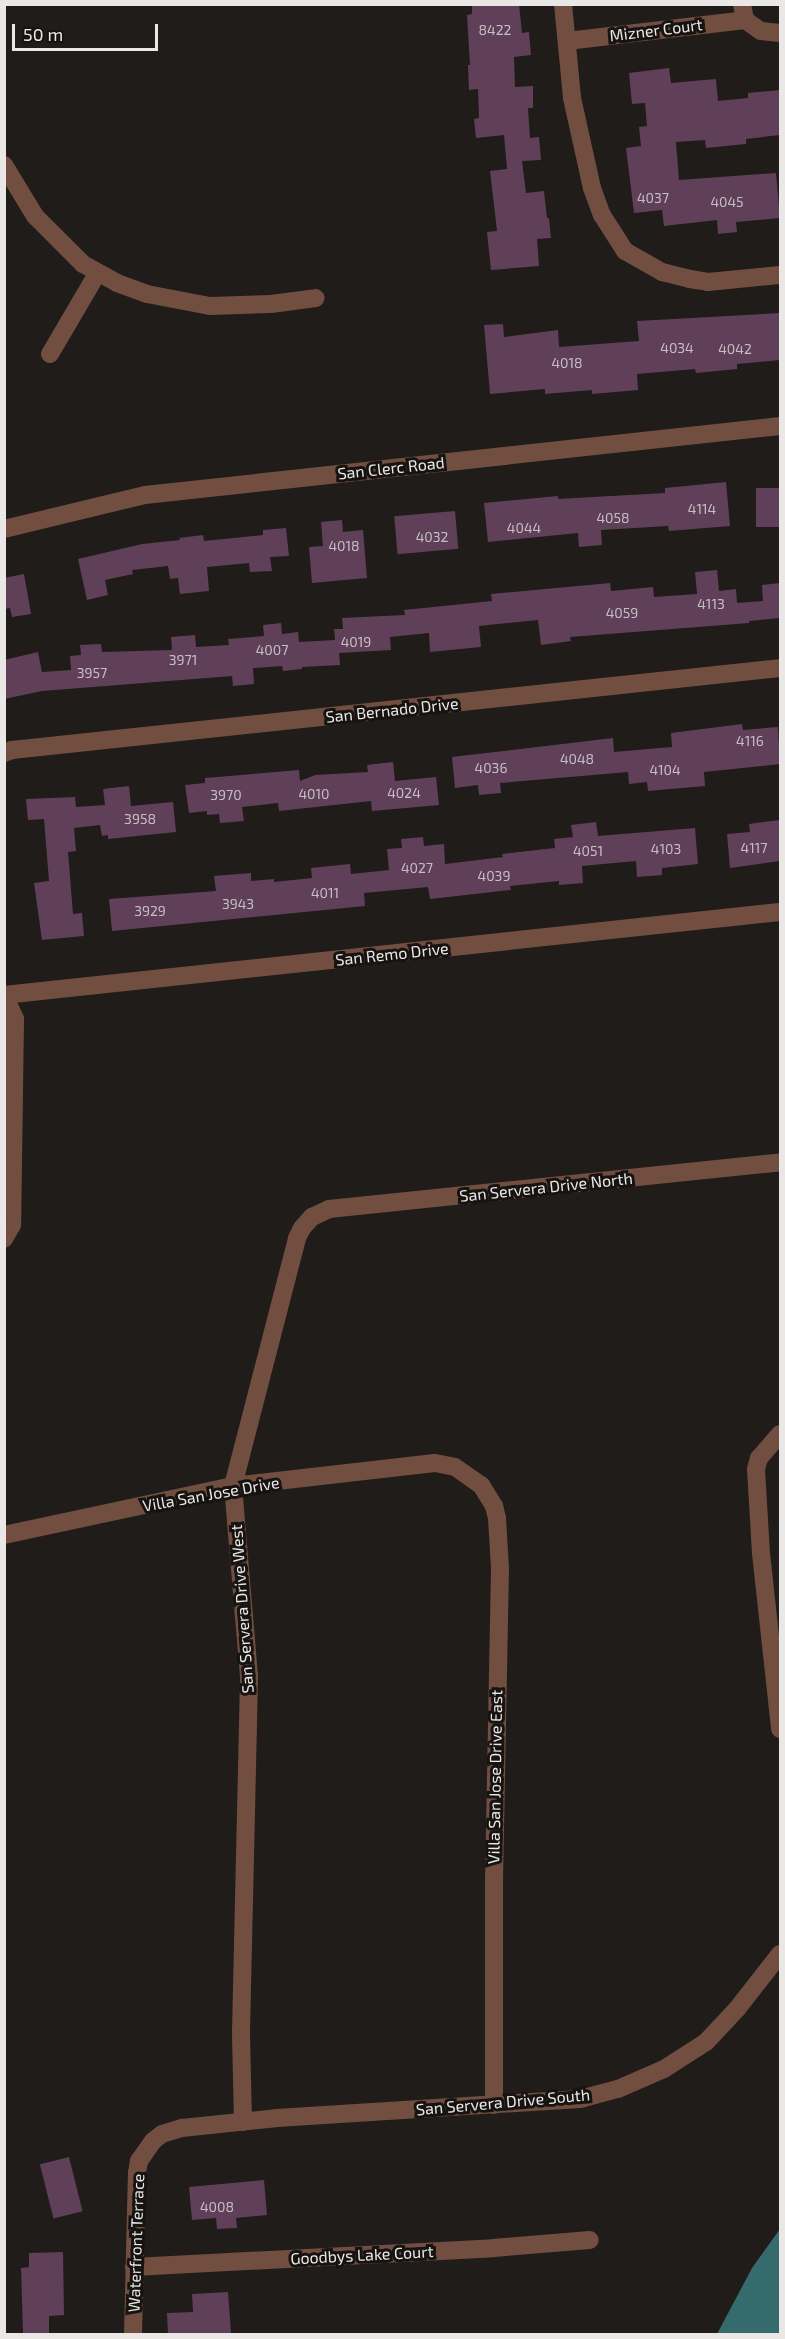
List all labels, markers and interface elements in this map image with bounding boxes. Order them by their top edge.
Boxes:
scale bar [15,12,160,50]
street label: Mizner Court [608,15,704,45]
house number: 8422 [479,22,511,38]
text: 50 m [23,23,63,45]
house number: 4037 [637,190,669,206]
house number: 4045 [710,194,744,210]
house number: 4034 [660,340,694,356]
house number: 4042 [718,341,752,357]
house number: 4018 [551,355,583,371]
street label: San Clerc Road [337,453,445,483]
house number: 4114 [688,501,716,517]
house number: 4058 [596,510,630,526]
house number: 4044 [507,520,541,536]
house number: 4032 [416,529,448,545]
house number: 4018 [328,538,360,554]
house number: 4113 [697,596,725,612]
house number: 4059 [606,605,638,621]
house number: 4019 [341,634,371,650]
house number: 4007 [256,642,288,658]
house number: 3971 [169,652,197,668]
house number: 3957 [77,665,107,681]
street label: San Bernado Drive [325,693,459,727]
house number: 4116 [736,733,764,749]
house number: 4048 [560,751,594,767]
house number: 4036 [475,760,507,776]
house number: 4104 [649,762,681,778]
house number: 4024 [387,785,421,801]
house number: 4010 [298,786,330,802]
house number: 3970 [210,787,242,803]
house number: 3958 [124,811,156,827]
house number: 4117 [741,840,767,856]
house number: 4103 [651,841,681,857]
house number: 4051 [573,843,603,859]
house number: 4027 [401,860,433,876]
house number: 4039 [478,868,510,884]
house number: 4011 [311,885,339,901]
house number: 3943 [222,896,254,912]
house number: 3929 [134,903,166,919]
street label: San Remo Drive [334,939,450,969]
street label: San Servera Drive North [458,1168,634,1206]
street label: Villa San Jose Drive [141,1472,281,1516]
street label: San Servera Drive West [227,1524,257,1694]
street label: Villa San Jose Drive East [484,1690,506,1864]
street label: San Servera Drive South [415,2085,591,2119]
street label: Waterfront Terrace [124,2173,148,2313]
house number: 4008 [200,2199,234,2215]
street label: Goodbys Lake Court [290,2242,434,2268]

